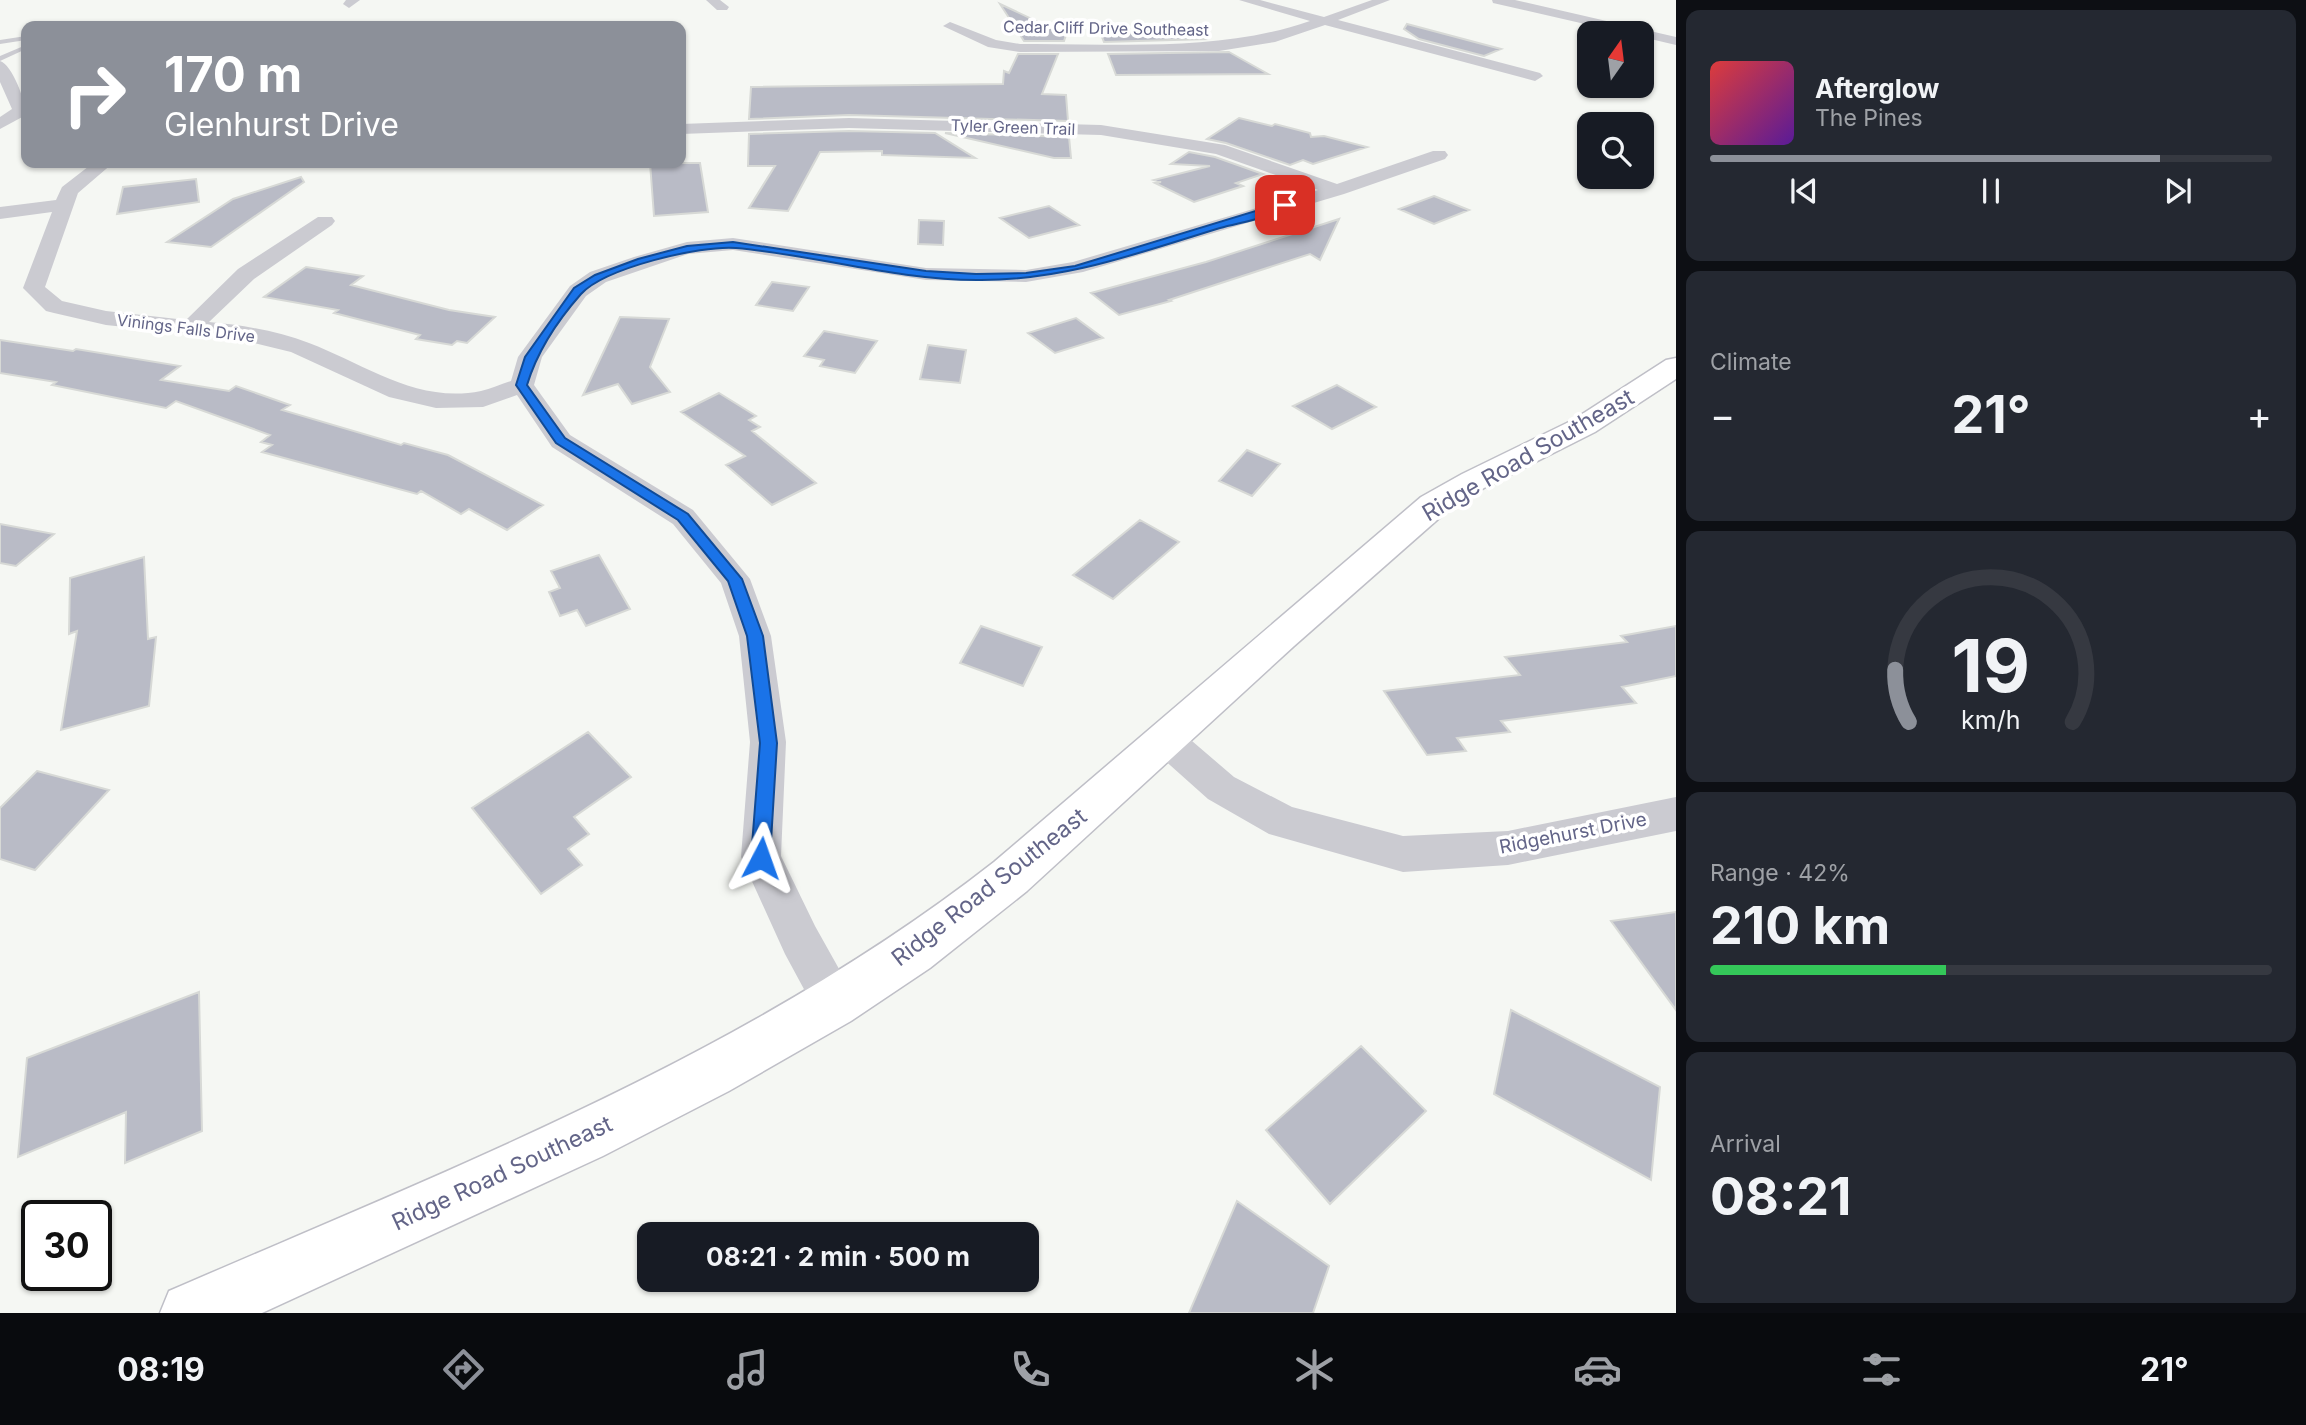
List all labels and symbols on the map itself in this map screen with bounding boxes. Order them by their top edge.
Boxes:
street label: Cedar Cliff Drive Southeast [1003,16,1209,40]
north arrow [1577,21,1654,98]
street label: Tyler Green Trail [950,115,1076,139]
pin [1255,175,1315,235]
street label: Vinings Falls Drive [116,310,256,346]
street label: Ridge Road Southeast [1417,383,1639,527]
street label: Ridge Road Southeast [886,802,1093,972]
street label: Ridgehurst Drive [1497,807,1649,859]
position arrow [724,821,798,895]
street label: Ridge Road Southeast [387,1109,617,1236]
speed limit sign: 30 [21,1200,112,1291]

